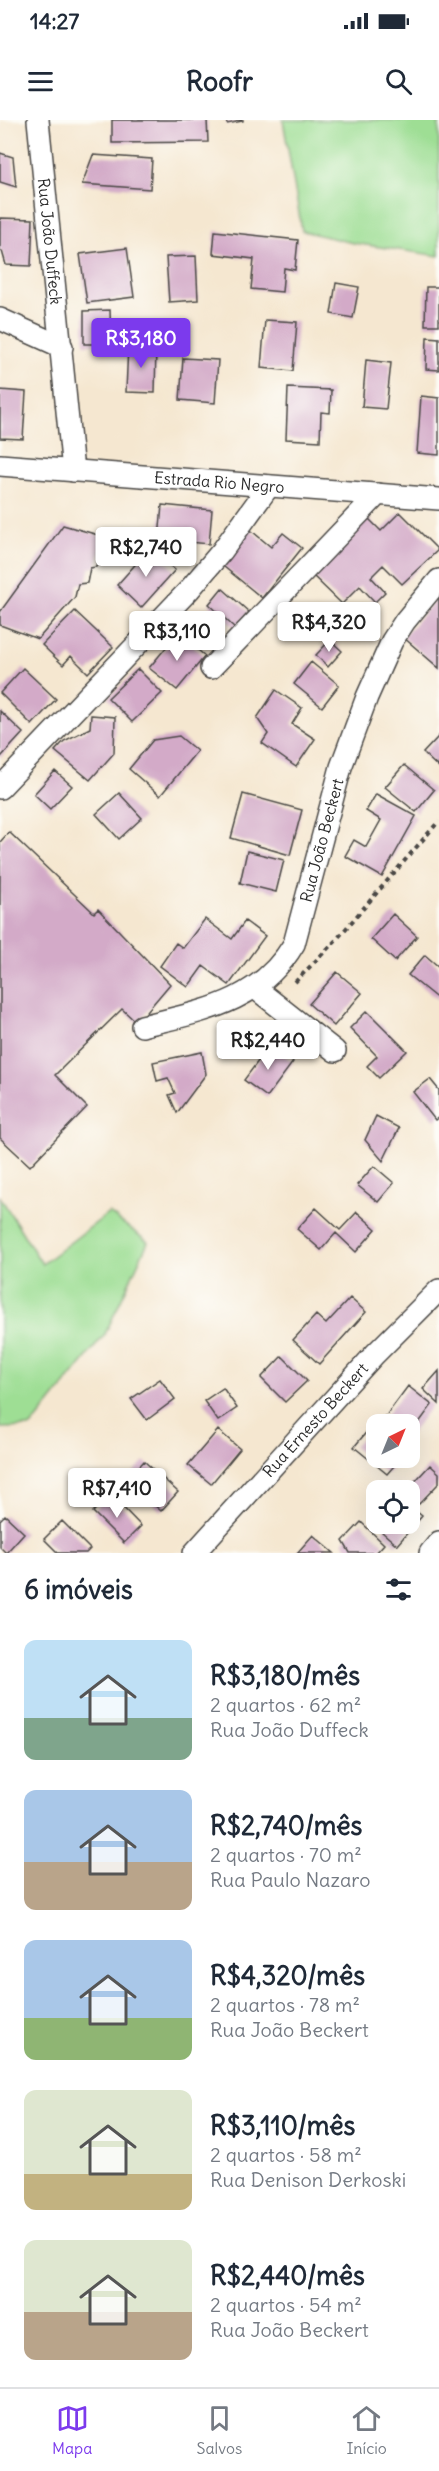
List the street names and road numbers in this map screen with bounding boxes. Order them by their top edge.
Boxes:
street label: Rua João Duffeck [34,177,66,306]
street label: Estrada Rio Negro [154,467,285,497]
street label: Rua João Beckert [296,776,348,904]
street label: Rua Ernesto Beckert [258,1358,373,1481]

